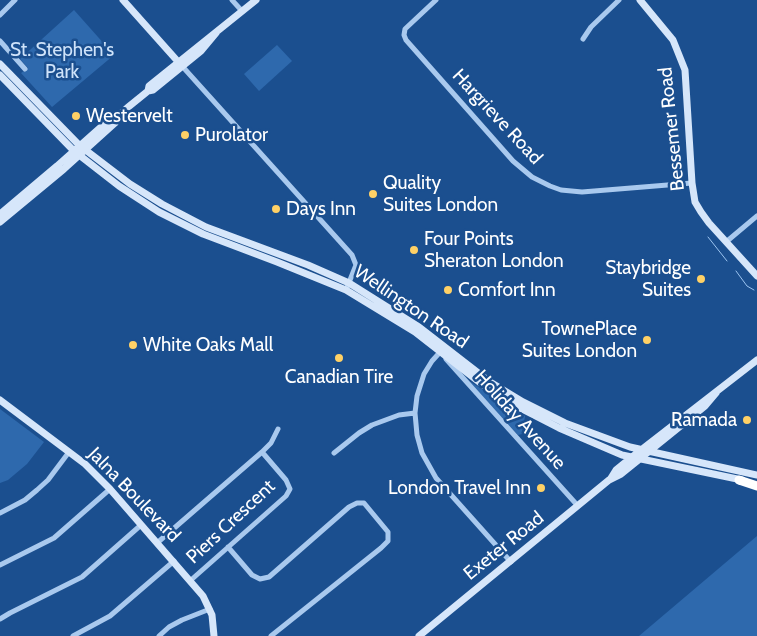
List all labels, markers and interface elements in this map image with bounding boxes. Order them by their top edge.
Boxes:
park label: St. Stephen's Park [10,39,114,83]
street label: Hargrieve Road [447,65,547,169]
street label: Bessemer Road [654,66,690,192]
place label: Westervelt [86,105,173,127]
marker: Westervelt [70,110,82,122]
place label: Purolator [195,124,268,146]
marker: Purolator [179,129,191,141]
place label: Quality Suites London [383,172,498,216]
marker: Quality Suites London [367,188,379,200]
place label: Days Inn [286,198,356,220]
marker: Days Inn [270,203,282,215]
place label: Four Points Sheraton London [424,228,563,272]
marker: Four Points Sheraton London [408,244,420,256]
place label: Staybridge Suites [605,257,691,301]
street label: Wellington Road [350,260,472,354]
marker: Staybridge Suites [695,273,707,285]
place label: Comfort Inn [458,279,556,301]
marker: Comfort Inn [442,284,454,296]
place label: TownePlace Suites London [522,318,637,362]
place label: White Oaks Mall [143,334,273,356]
marker: TownePlace Suites London [641,334,653,346]
marker: White Oaks Mall [127,339,139,351]
marker: Canadian Tire [333,352,345,364]
place label: Canadian Tire [285,366,393,388]
street label: Holiday Avenue [470,366,570,474]
place label: Ramada [671,409,737,431]
marker: Ramada [741,414,753,426]
street label: Jalna Boulevard [83,443,185,547]
street label: Piers Crescent [182,475,280,569]
place label: London Travel Inn [388,477,531,499]
marker: London Travel Inn [535,482,547,494]
street label: Exeter Road [459,507,549,585]

